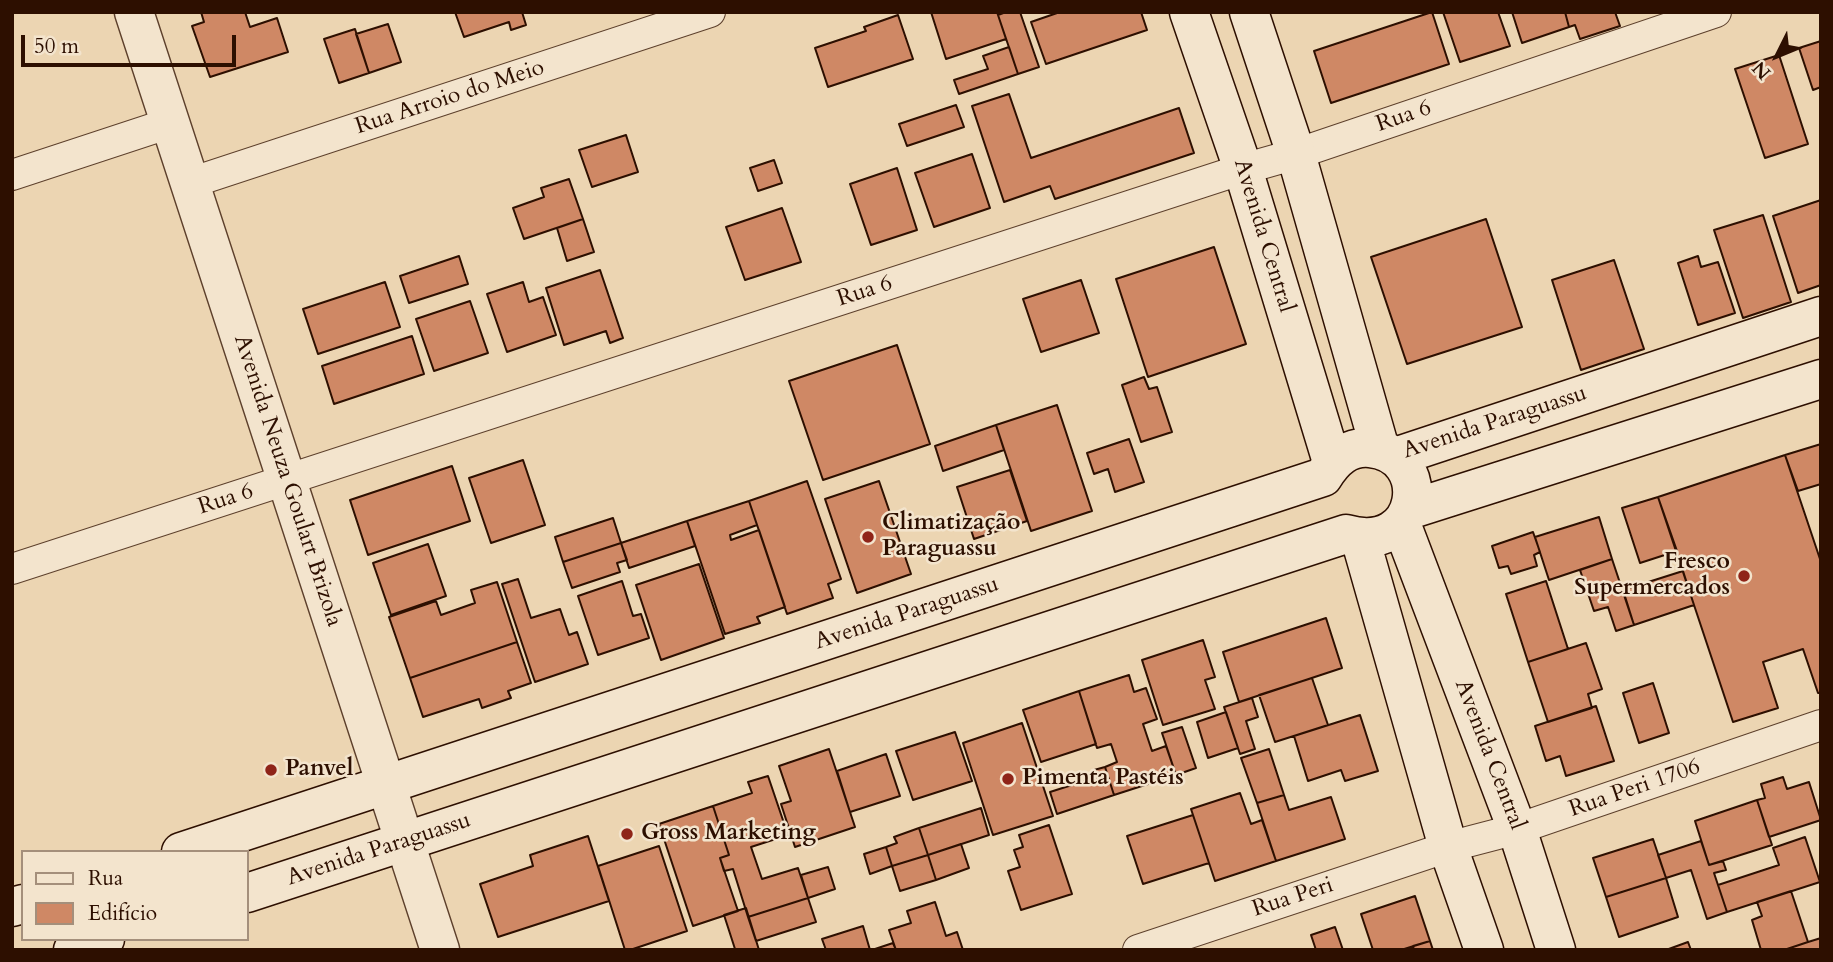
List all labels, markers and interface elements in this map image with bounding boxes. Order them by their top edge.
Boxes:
scale bar [24,21,240,65]
north arrow [1742,21,1812,91]
text: 50 m [34,32,79,61]
street label: Rua Arroio do Meio [352,54,548,142]
text: N [1747,55,1777,85]
street label: Rua 6 [1373,95,1435,139]
street label: Avenida Central [1227,156,1299,316]
street label: Rua 6 [834,270,896,314]
street label: Avenida Neuza Goulart Brizola [227,332,347,630]
street label: Avenida Paraguassu [1400,380,1590,466]
street label: Rua 6 [195,478,257,522]
place label: Climatização Paraguassu [882,510,1020,564]
marker: Climatização Paraguassu [860,529,876,545]
place label: Fresco Supermercados [1574,549,1730,603]
marker: Fresco Supermercados [1736,568,1752,584]
street label: Avenida Paraguassu [812,571,1002,657]
street label: Avenida Central [1448,676,1530,834]
street label: Rua Peri 1706 [1566,754,1704,824]
place label: Panvel [285,756,353,784]
marker: Panvel [263,762,279,778]
place label: Pimenta Pastéis [1022,765,1184,793]
marker: Pimenta Pastéis [1000,771,1016,787]
street label: Avenida Paraguassu [284,807,474,893]
place label: Gross Marketing [641,820,816,848]
marker: Gross Marketing [619,826,635,842]
legend [21,850,248,941]
text: Rua [88,864,123,893]
street label: Rua Peri [1249,872,1337,924]
text: Edifício [88,899,157,928]

